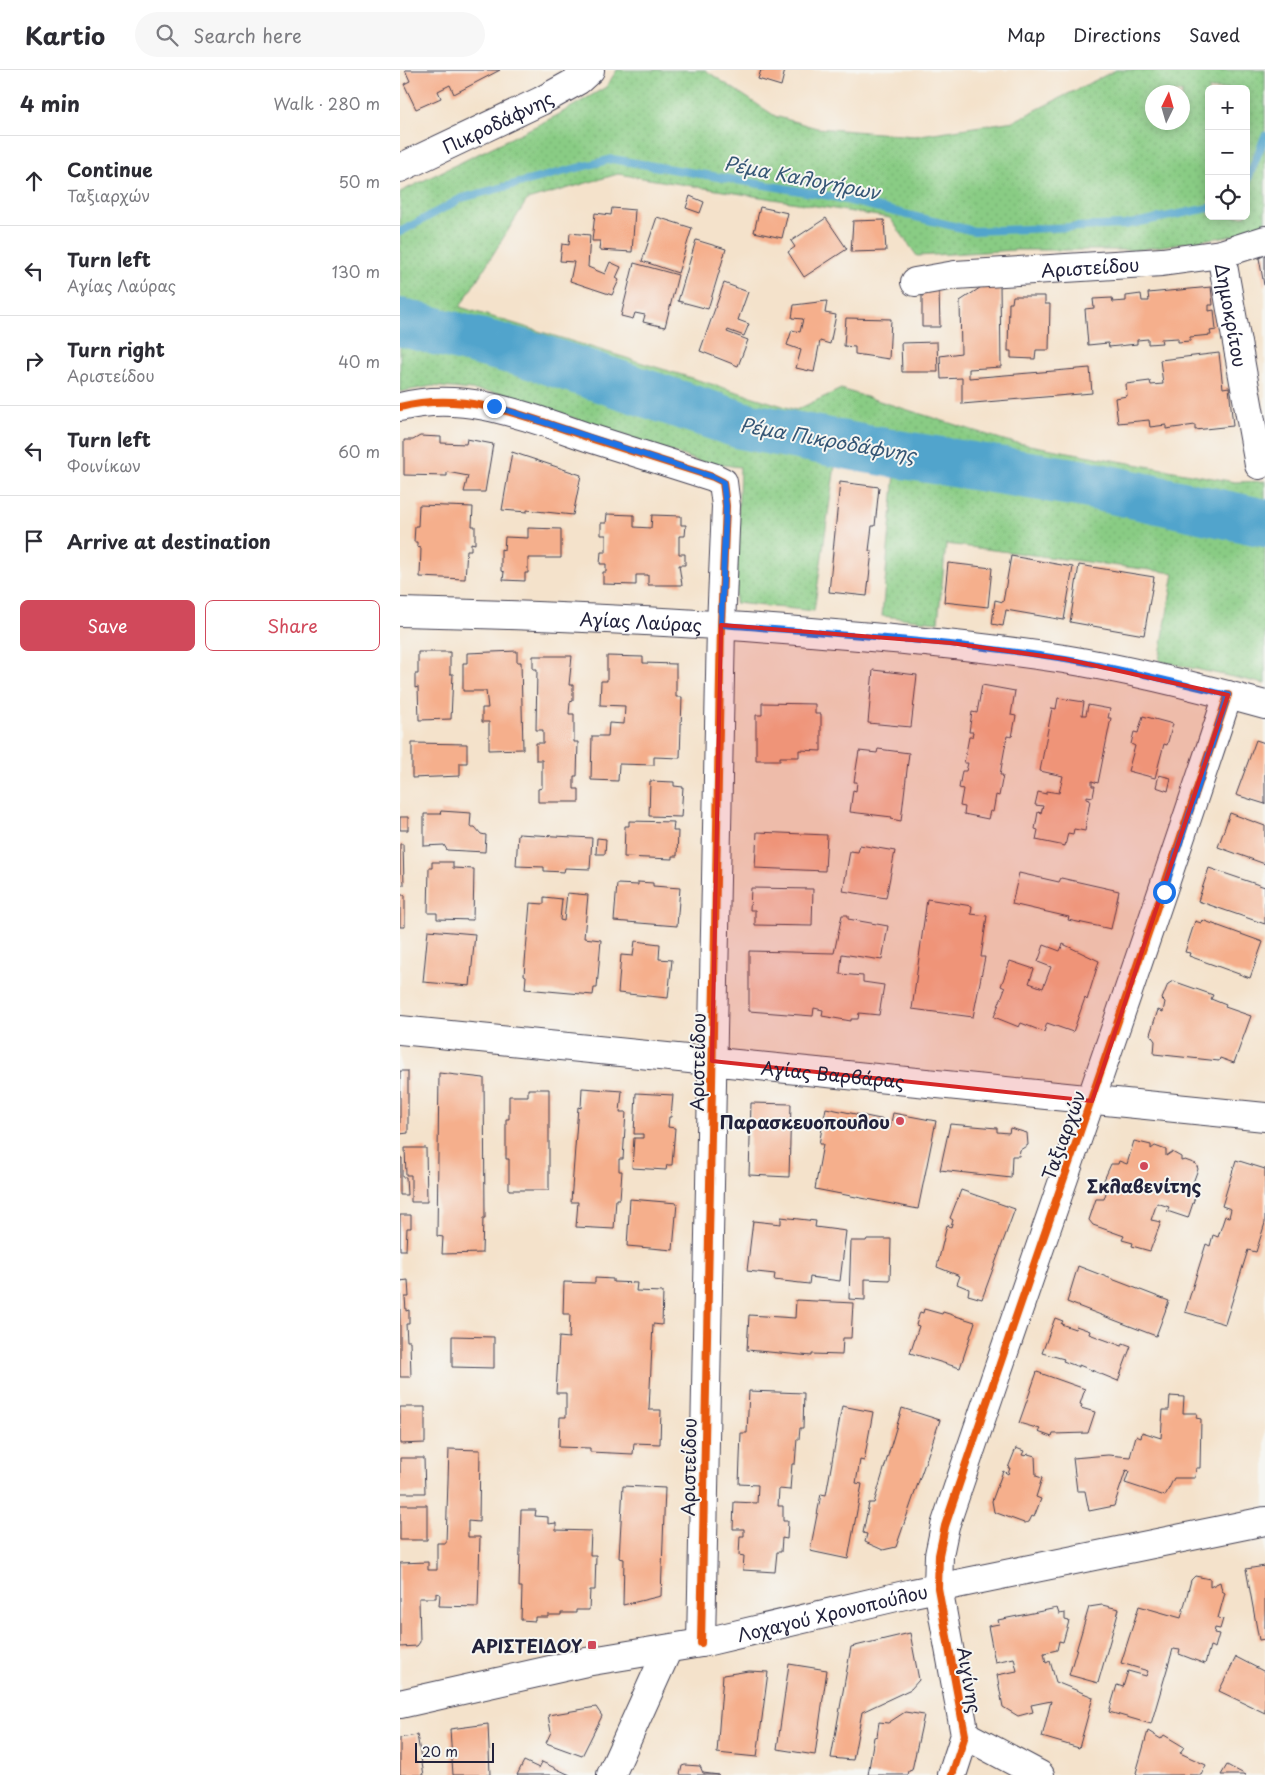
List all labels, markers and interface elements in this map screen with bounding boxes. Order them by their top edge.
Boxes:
search box [135,12,485,57]
text: Kartio [25,17,105,53]
icon: search [153,21,181,49]
text: Search here [193,21,302,49]
text: Map [1007,21,1045,48]
text: Directions [1073,21,1161,48]
text: Saved [1189,21,1240,48]
street label: Πικροδάφνης [438,83,558,160]
north arrow [1145,85,1190,130]
map controls [1205,85,1250,220]
button: + [1205,85,1250,130]
text: 4 min [20,87,80,119]
text: Walk · 280 m [273,91,380,115]
button: − [1205,130,1250,175]
water label: Ρέμα Καλογήρων [722,148,884,206]
text: Continue [67,155,153,183]
icon: ahead [20,167,48,195]
text: 50 m [339,169,380,193]
button: locate [1205,175,1250,220]
text: Ταξιαρχών [67,183,150,207]
text: Turn left [67,245,151,273]
street label: Αριστείδου [1040,250,1140,283]
icon: left [20,257,48,285]
text: 130 m [332,259,380,283]
street label: Δημοκρίτου [1209,261,1255,369]
text: Αγίας Λαύρας [67,273,176,297]
text: Turn right [67,335,165,363]
icon: right [20,347,48,375]
text: 40 m [338,349,380,373]
text: Αριστείδου [67,363,155,387]
route end [483,395,506,418]
water label: Ρέμα Πικροδάφνης [738,410,920,469]
text: Turn left [67,425,151,453]
icon: left [20,437,48,465]
text: 60 m [338,439,380,463]
text: Φοινίκων [67,453,141,477]
icon: arrive [20,527,48,555]
text: Arrive at destination [67,527,271,555]
button: Save [20,600,195,651]
button: Share [205,600,380,651]
street label: Αγίας Λαύρας [579,604,703,638]
route start [1153,881,1176,904]
street label: Αριστείδου [683,1013,711,1111]
street label: Αγίας Βαρβάρας [760,1053,906,1094]
street label: Ταξιαρχών [1034,1086,1092,1184]
place label: Παρασκευοπουλου [720,1108,890,1135]
marker: Παρασκευοπουλου [894,1115,906,1127]
marker: Σκλαβενίτης [1138,1160,1150,1172]
place label: Σκλαβενίτης [1087,1172,1202,1199]
street label: Αριστείδου [674,1418,702,1516]
street label: Λοχαγού Χρονοπούλου [734,1577,930,1648]
place label: ΑΡΙΣΤΕΙΔΟΥ [472,1632,582,1659]
marker: ΑΡΙΣΤΕΙΔΟΥ [586,1639,598,1651]
street label: Αιγίνης [951,1645,989,1715]
scale bar [415,1740,494,1763]
text: 20 m [422,1741,458,1762]

